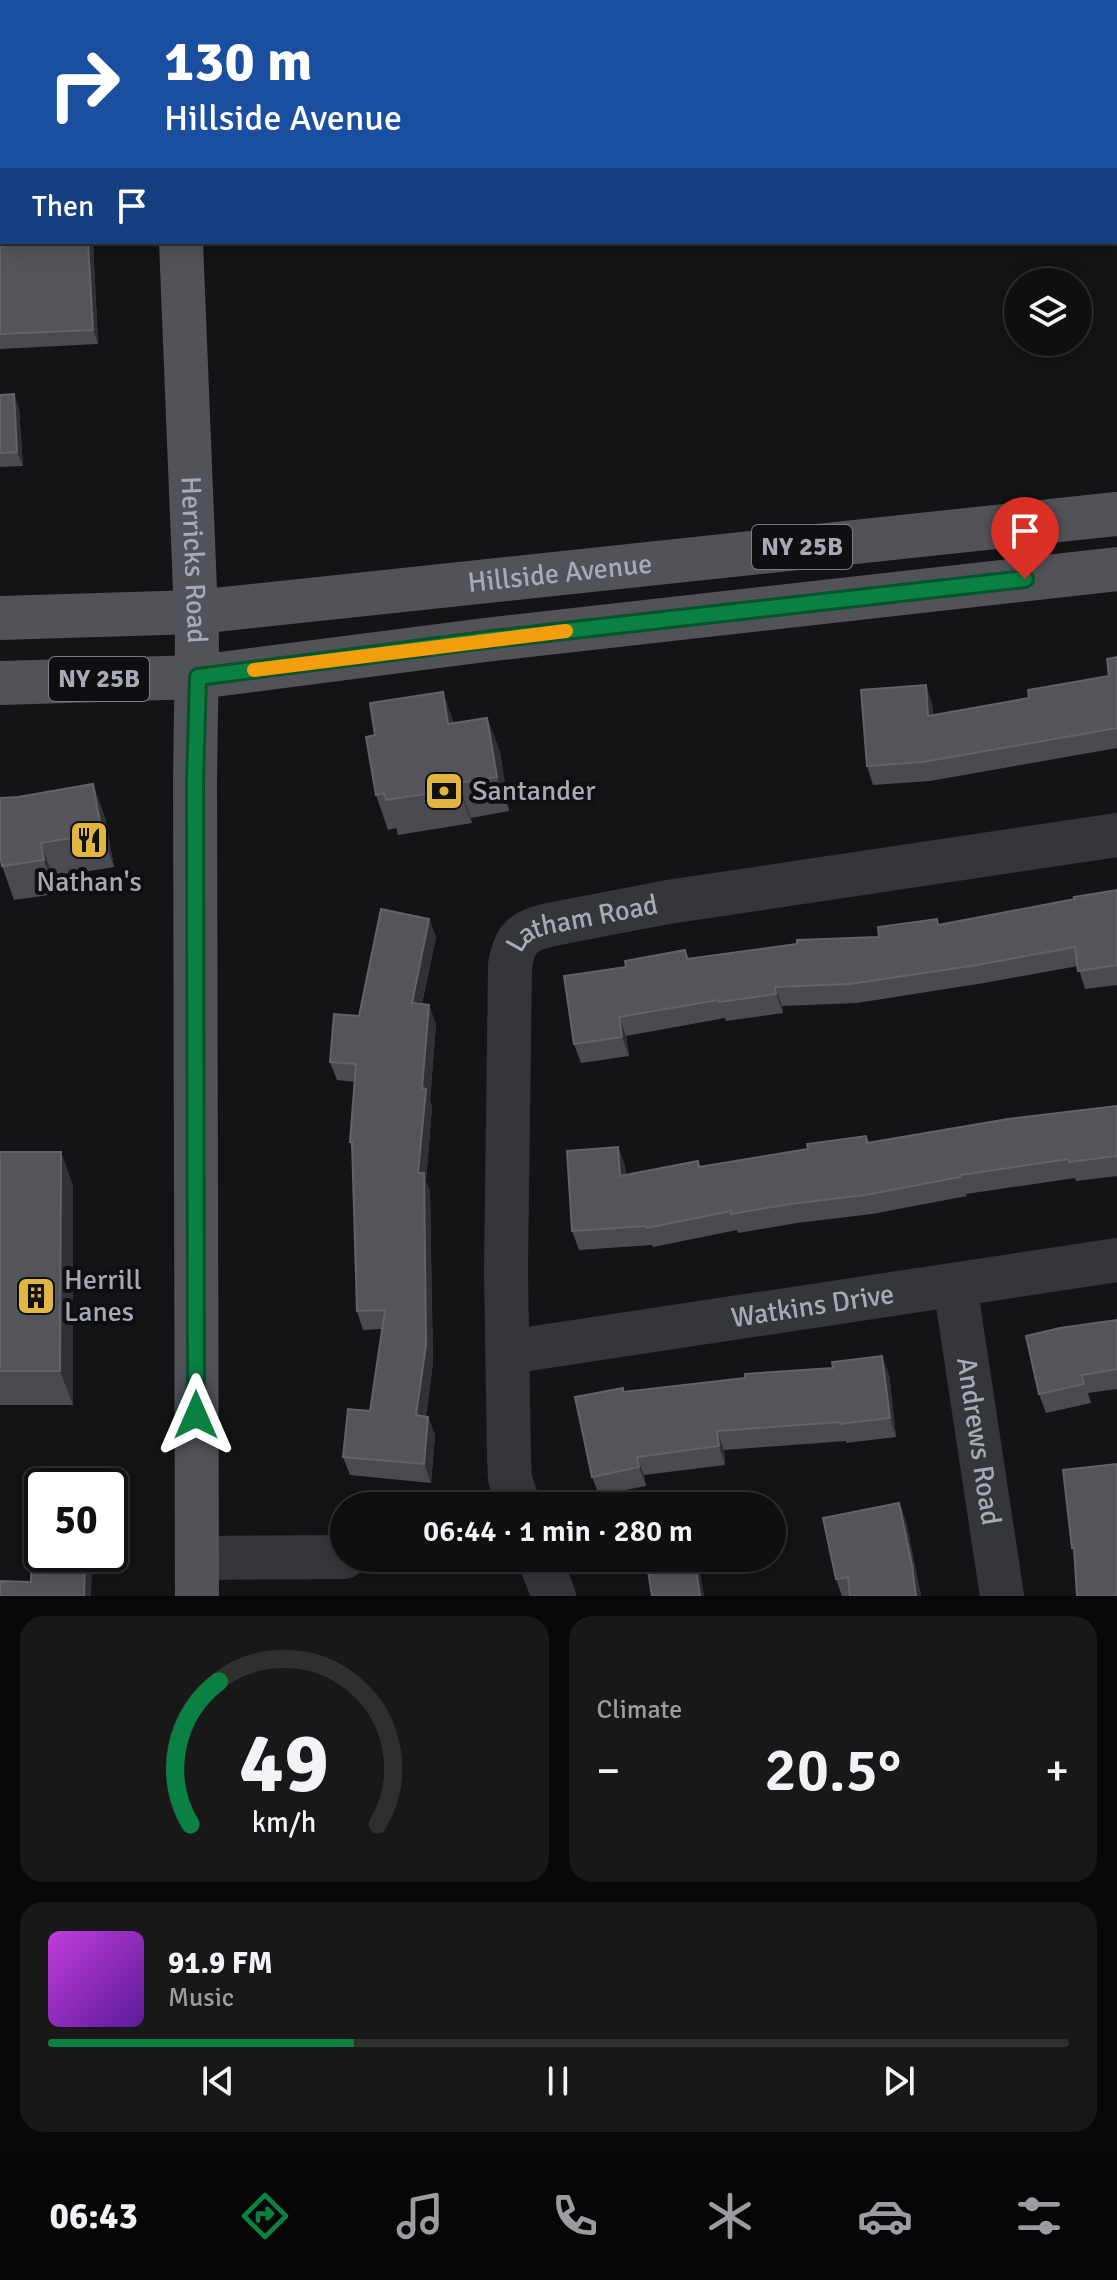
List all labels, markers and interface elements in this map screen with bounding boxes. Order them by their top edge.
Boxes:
text: 130 m [164,27,312,96]
icon: right [32,32,136,136]
text: Hillside Avenue [164,96,402,141]
icon: arrive [110,184,154,228]
text: Then [32,188,94,225]
map controls [1004,268,1092,356]
button: layers [1004,268,1092,356]
street label: Herricks Road [173,476,214,644]
pin [991,497,1059,579]
icon: arrive [1003,509,1047,553]
road number: NY 25B [752,525,852,569]
street label: Hillside Avenue [466,547,654,600]
road number: NY 25B [49,657,149,701]
bank icon: Santander [423,770,465,812]
place label: Santander [472,774,596,808]
restaurant icon: Nathan's [68,819,110,861]
place label: Nathan's [36,865,142,899]
street label: Latham Road [498,887,661,958]
place label: Herrill Lanes [64,1263,142,1329]
building icon: Herrill Lanes [15,1275,57,1317]
street label: Watkins Drive [729,1277,896,1335]
street label: Andrews Road [949,1355,1008,1527]
position arrow [154,1373,238,1457]
speed limit sign: 50 [24,1468,128,1572]
text: 06:44 · 1 min · 280 m [423,1513,693,1550]
text: Climate [597,1694,682,1726]
text: 49 [239,1713,329,1815]
text: 20.5° [764,1734,901,1808]
text: − [597,1744,620,1798]
text: + [1045,1744,1069,1798]
text: km/h [252,1805,317,1840]
text: 91.9 FM [168,1945,273,1982]
text: Music [168,1982,234,2014]
icon: previous [196,2059,240,2103]
icon: pause [536,2059,580,2103]
icon: next [877,2059,921,2103]
icon: directions [237,2188,293,2244]
icon: music [392,2188,448,2244]
icon: phone [547,2188,603,2244]
icon: climate [702,2188,758,2244]
icon: car [857,2188,913,2244]
icon: filters [1011,2188,1067,2244]
text: 06:43 [49,2194,138,2239]

